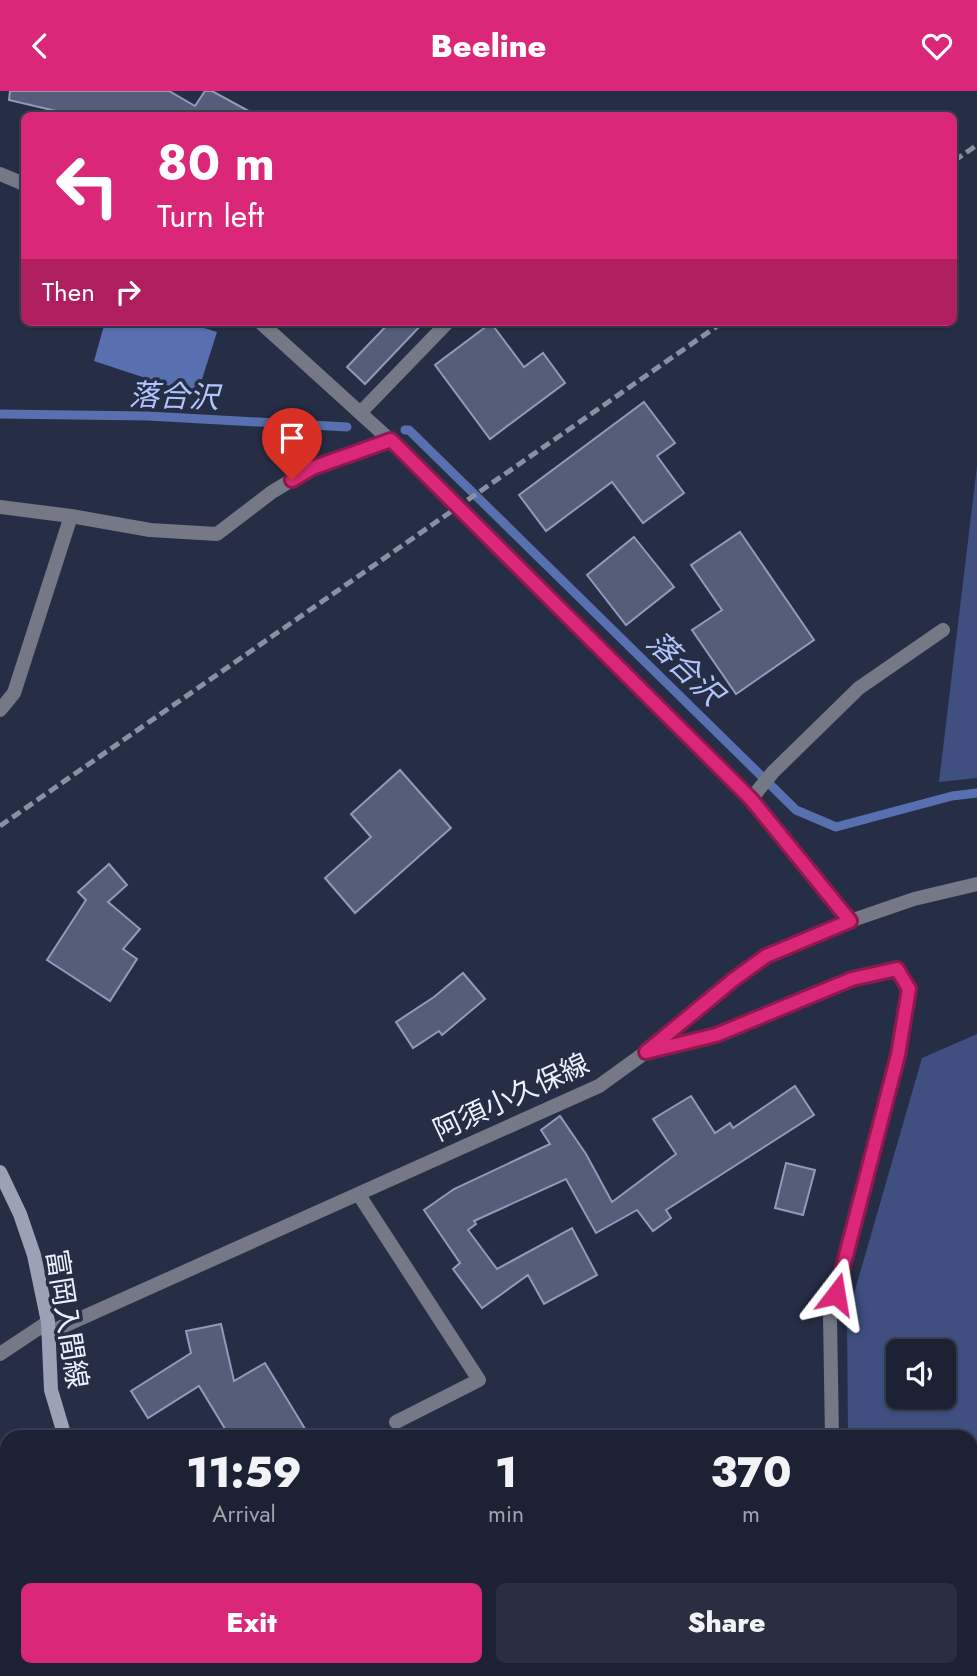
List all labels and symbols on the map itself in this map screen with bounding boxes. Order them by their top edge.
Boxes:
water label: 落合沢 [128,373,224,419]
pin [262,408,322,480]
water label: 落合沢 [638,621,735,718]
street label: 阿須小久保線 [426,1043,596,1151]
street label: 富岡入間線 [36,1247,98,1391]
position arrow [799,1257,873,1331]

